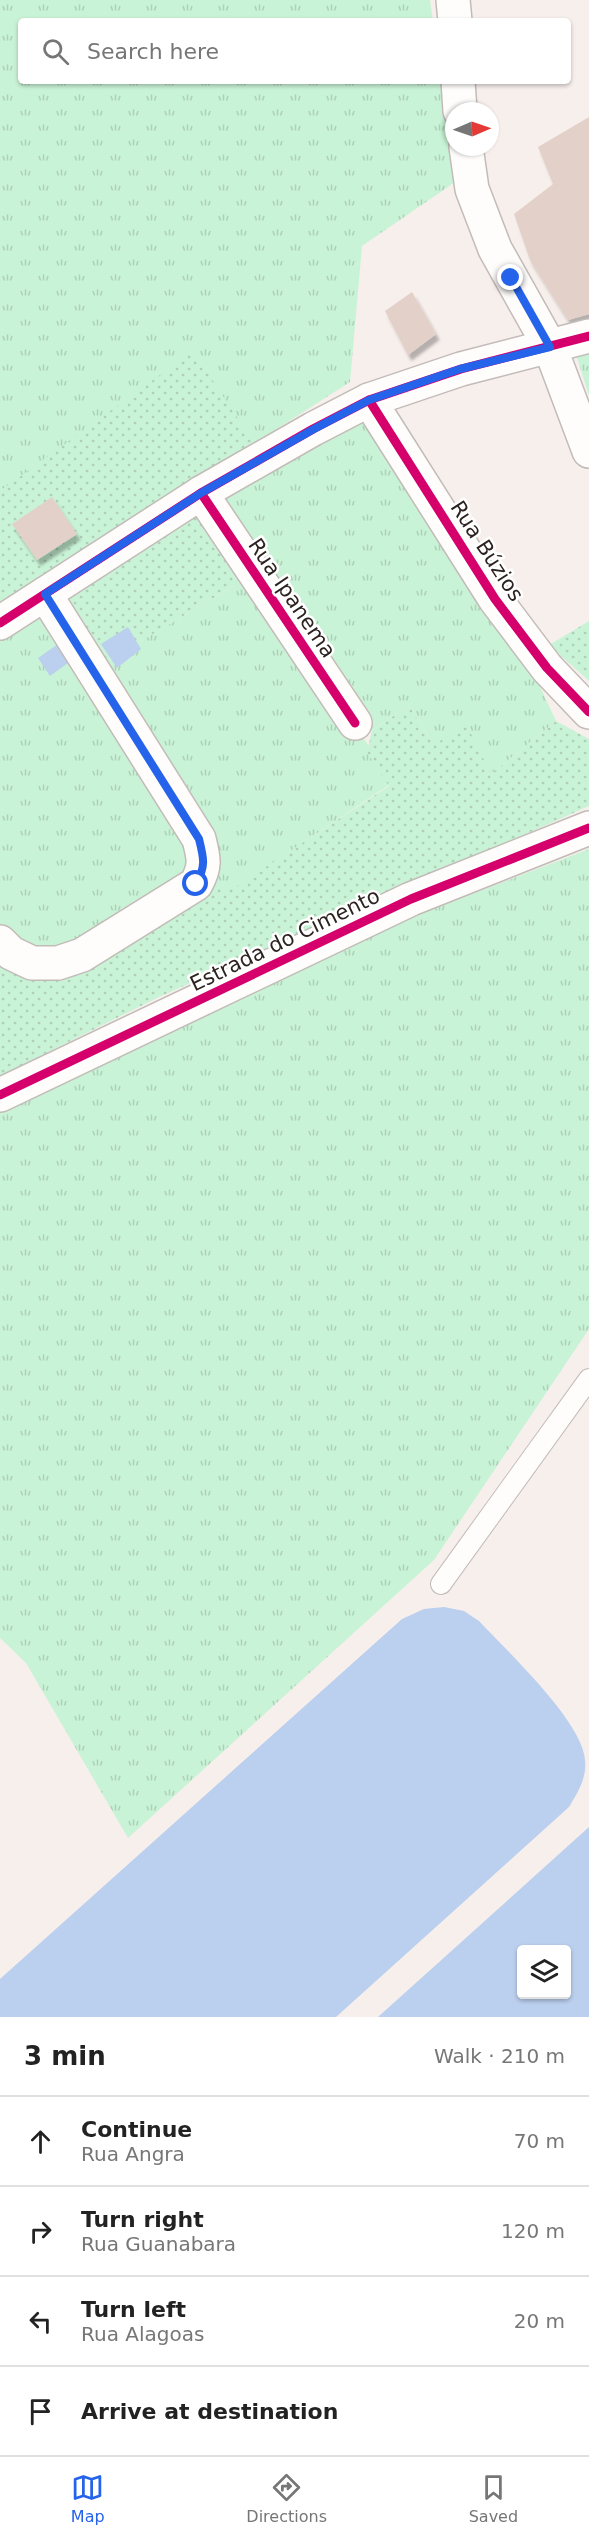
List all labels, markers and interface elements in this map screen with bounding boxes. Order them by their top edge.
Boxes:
search box [18,18,571,84]
icon: search [39,35,72,68]
text: Search here [87,39,219,64]
north arrow [445,102,499,156]
route end [497,264,523,290]
street label: Rua Búzios [446,496,528,606]
street label: Rua Ipanema [243,534,341,662]
route start [182,870,208,896]
street label: Estrada do Cimento [186,884,384,996]
map controls [517,1945,571,1999]
button: layers [517,1945,571,1999]
text: 3 min [24,2041,106,2071]
text: Walk · 210 m [434,2044,565,2068]
text: Continue [81,2117,192,2142]
icon: ahead [24,2125,57,2158]
text: 70 m [514,2129,565,2153]
text: Rua Angra [81,2142,185,2166]
text: Turn right [81,2207,204,2232]
icon: right [24,2215,57,2248]
text: 120 m [501,2219,565,2243]
text: Rua Guanabara [81,2232,236,2256]
text: Turn left [81,2297,186,2322]
icon: left [24,2305,57,2338]
text: 20 m [514,2309,565,2333]
text: Rua Alagoas [81,2322,204,2346]
icon: arrive [24,2395,57,2428]
text: Arrive at destination [81,2399,338,2424]
tab: Map [71,2471,105,2526]
tab: Directions [246,2471,327,2526]
tab: Saved [469,2471,518,2526]

